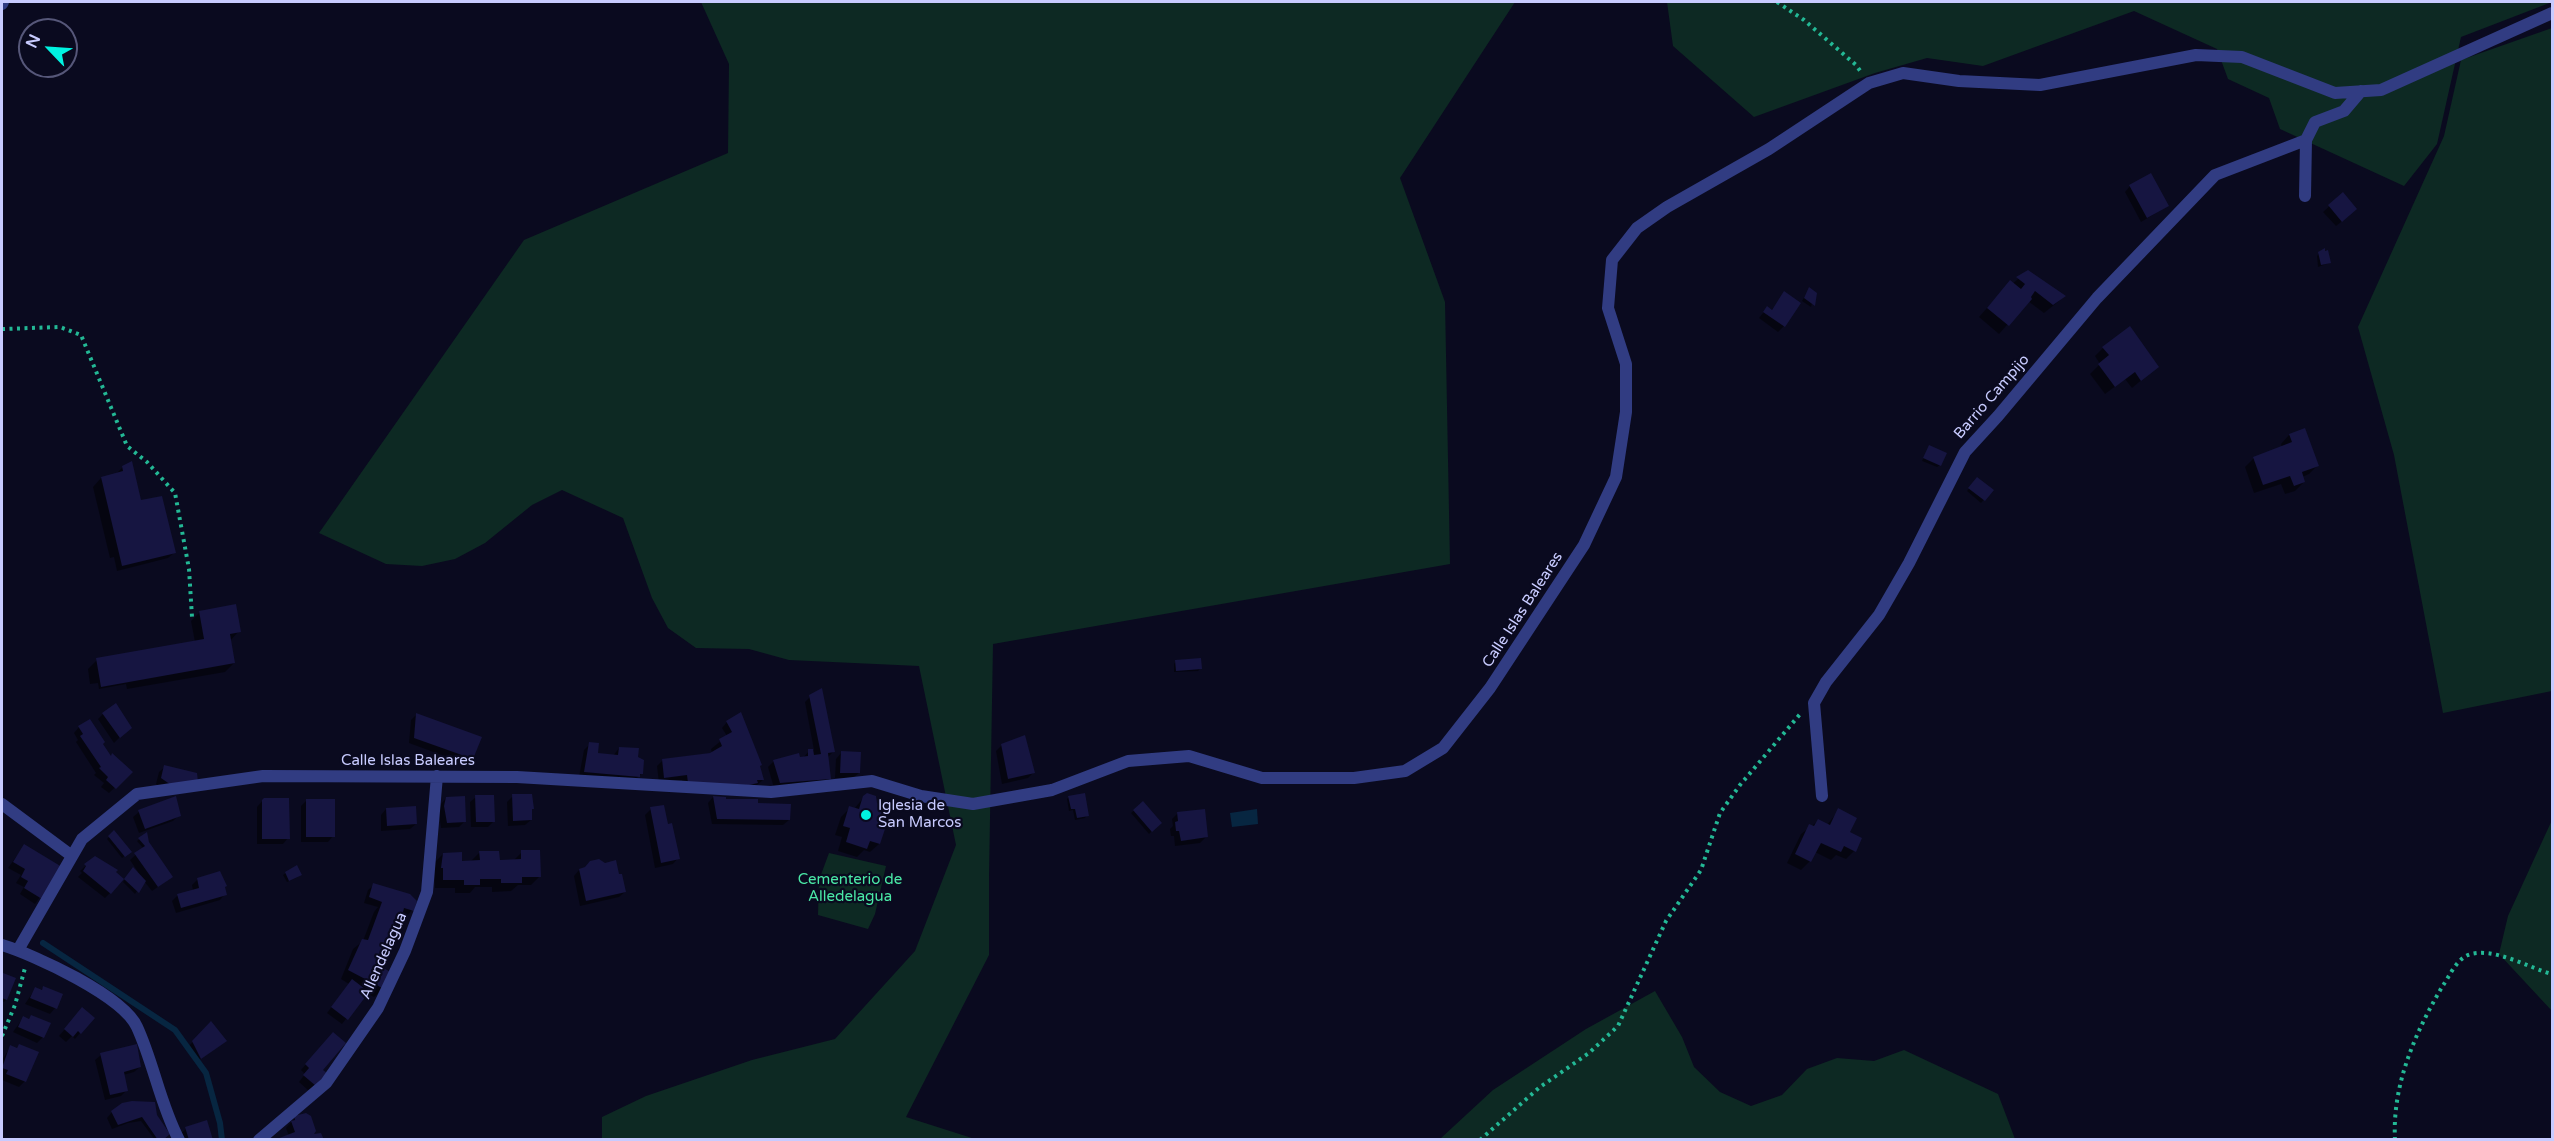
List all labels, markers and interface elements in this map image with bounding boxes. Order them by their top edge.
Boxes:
north arrow [18,18,78,78]
text: N [22,31,45,51]
street label: Barrio Campijo [1950,351,2034,443]
street label: Calle Islas Baleares [1479,549,1567,671]
street label: Calle Islas Baleares [341,752,475,770]
place label: Iglesia de San Marcos [878,797,961,832]
marker: Iglesia de San Marcos [859,808,873,822]
park label: Cementerio de Alledelagua [798,871,902,906]
street label: Allendelagua [357,910,411,1002]

